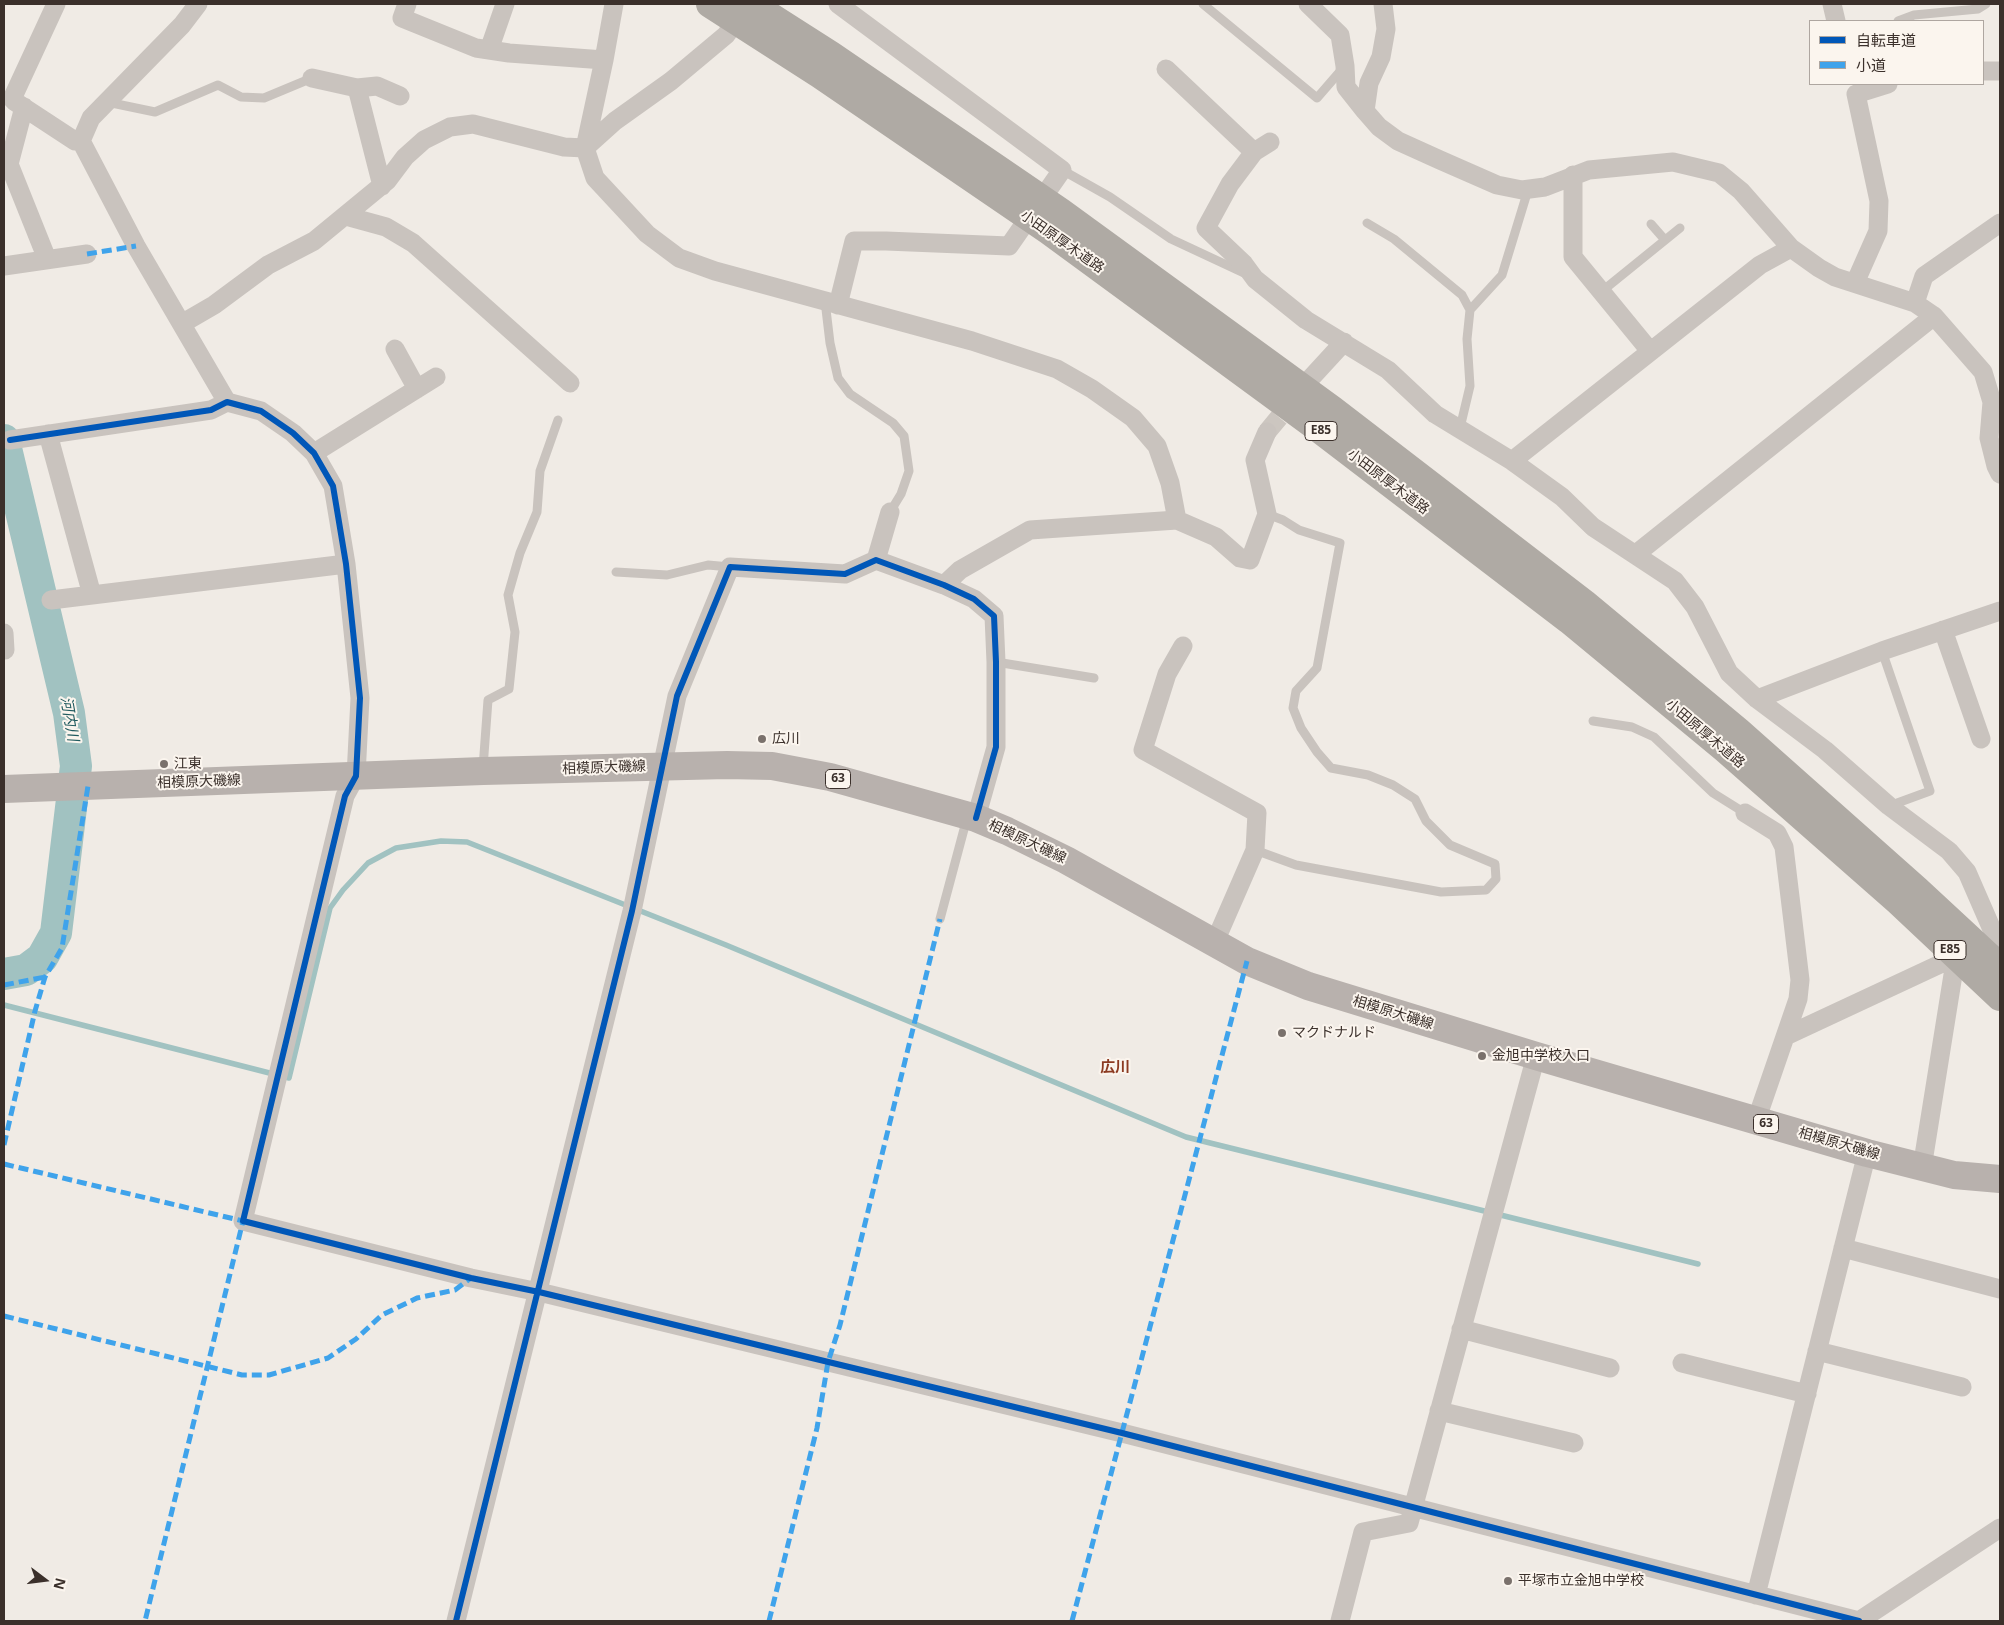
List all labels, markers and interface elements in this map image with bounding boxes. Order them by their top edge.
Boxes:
legend [1809,20,1984,85]
text: 自転車道 [1856,30,1916,50]
text: 小道 [1856,55,1886,75]
street label: 小田原厚木道路 [1017,207,1107,277]
road number: E85 [1305,422,1337,441]
street label: 小田原厚木道路 [1344,446,1432,518]
water label: 河内川 [56,695,82,743]
street label: 小田原厚木道路 [1662,696,1748,772]
place label: 広川 [772,731,800,747]
marker: 広川 [756,733,768,745]
place label: 江東 [174,756,202,772]
marker: 江東 [158,758,170,770]
street label: 相模原大磯線 [562,758,646,778]
road number: 63 [826,770,850,789]
street label: 相模原大磯線 [157,772,241,792]
street label: 相模原大磯線 [985,817,1069,867]
road number: E85 [1934,940,1966,960]
street label: 相模原大磯線 [1350,993,1436,1033]
place label: マクドナルド [1292,1025,1376,1041]
marker: マクドナルド [1276,1027,1288,1039]
place label: 金旭中学校入口 [1492,1048,1590,1064]
marker: 金旭中学校入口 [1476,1050,1488,1062]
district label: 広川 [1100,1059,1130,1077]
road number: 63 [1754,1114,1778,1134]
street label: 相模原大磯線 [1796,1124,1882,1164]
north arrow [20,1555,70,1605]
place label: 平塚市立金旭中学校 [1518,1573,1644,1589]
marker: 平塚市立金旭中学校 [1502,1575,1514,1587]
text: N [49,1576,71,1592]

